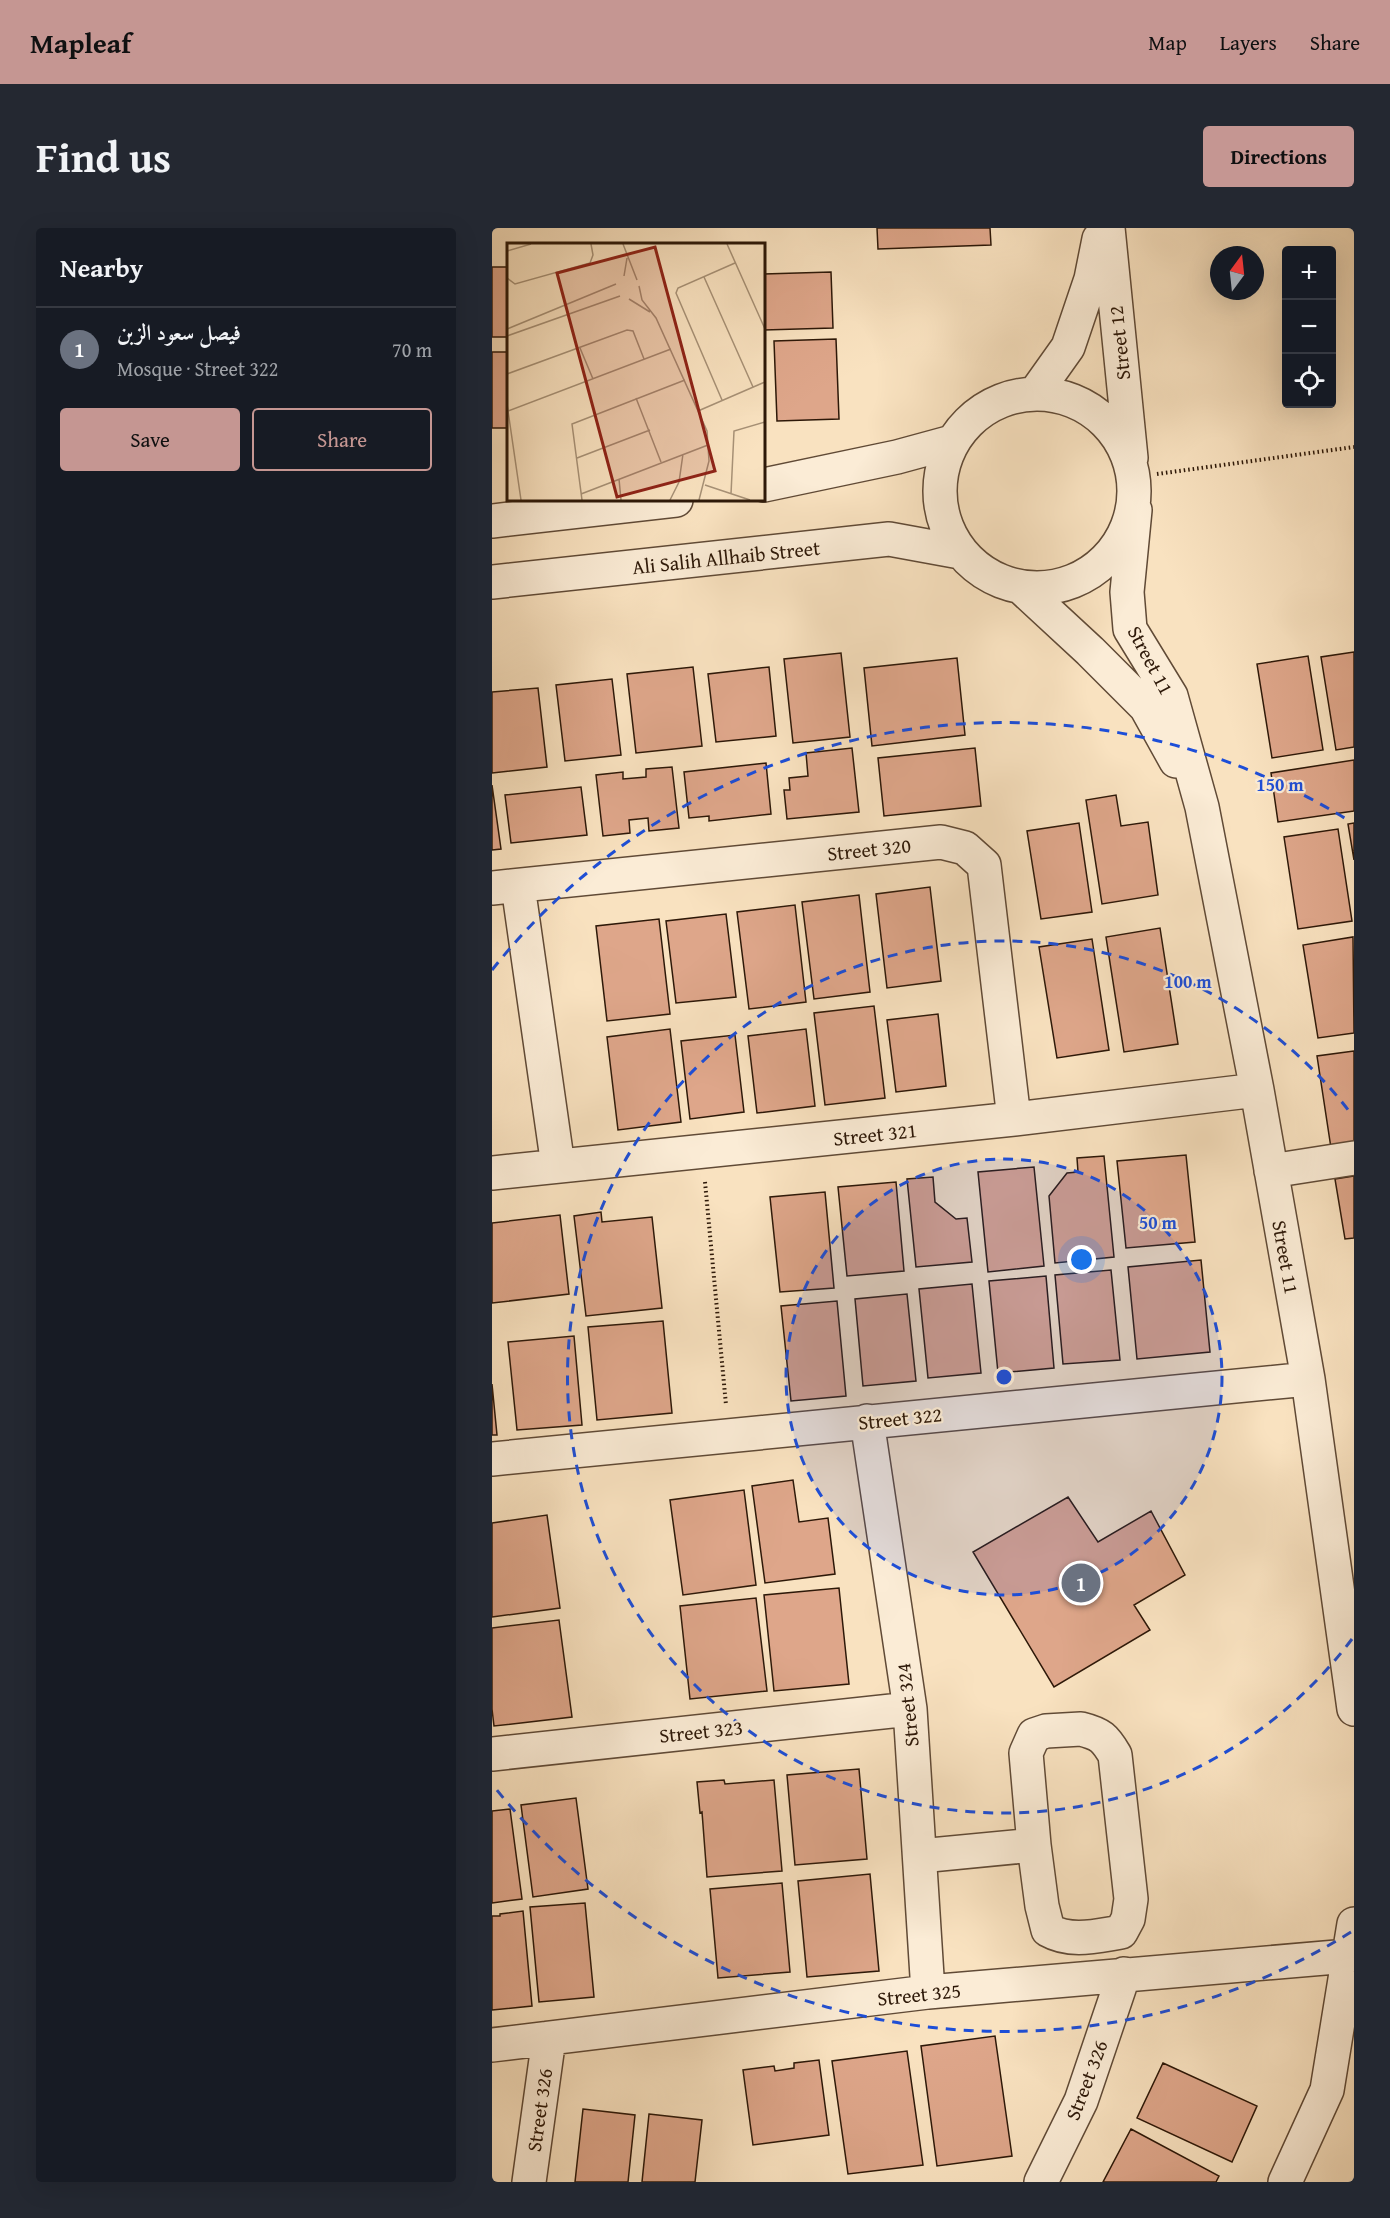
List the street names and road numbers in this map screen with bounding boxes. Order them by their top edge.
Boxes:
street label: Street 12 [1101,305,1137,381]
street label: Ali Salih Allhaib Street [631,533,821,581]
street label: Street 11 [1121,620,1181,700]
street label: Street 320 [826,830,912,868]
street label: Street 321 [832,1115,918,1153]
street label: Street 11 [1265,1218,1307,1296]
street label: Street 322 [857,1399,943,1437]
street label: Street 324 [888,1662,926,1748]
street label: Street 323 [658,1712,744,1750]
street label: Street 325 [876,1975,962,2013]
street label: Street 326 [1057,2036,1115,2124]
street label: Street 326 [519,2066,559,2154]

